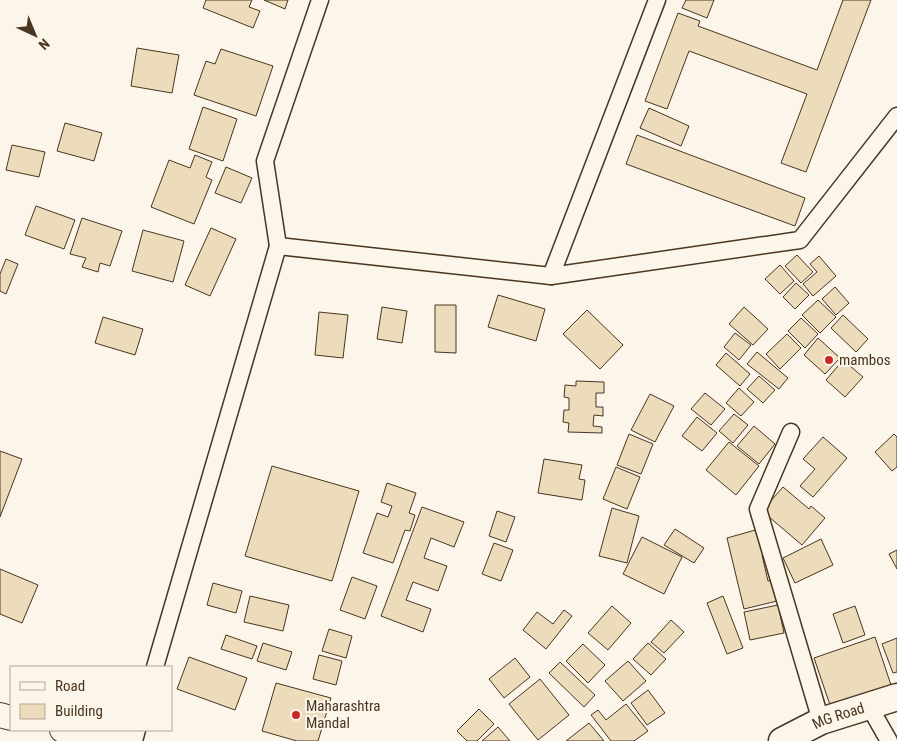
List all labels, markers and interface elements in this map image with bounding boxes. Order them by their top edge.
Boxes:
north arrow [10,10,60,60]
text: N [35,36,53,53]
place label: mambos [839,351,891,369]
marker: mambos [823,354,835,366]
legend [10,666,172,731]
text: Road [55,677,85,695]
place label: Maharashtra Mandal [306,697,380,732]
street label: MG Road [809,699,867,733]
text: Building [55,702,103,720]
marker: Maharashtra Mandal [290,709,302,721]

